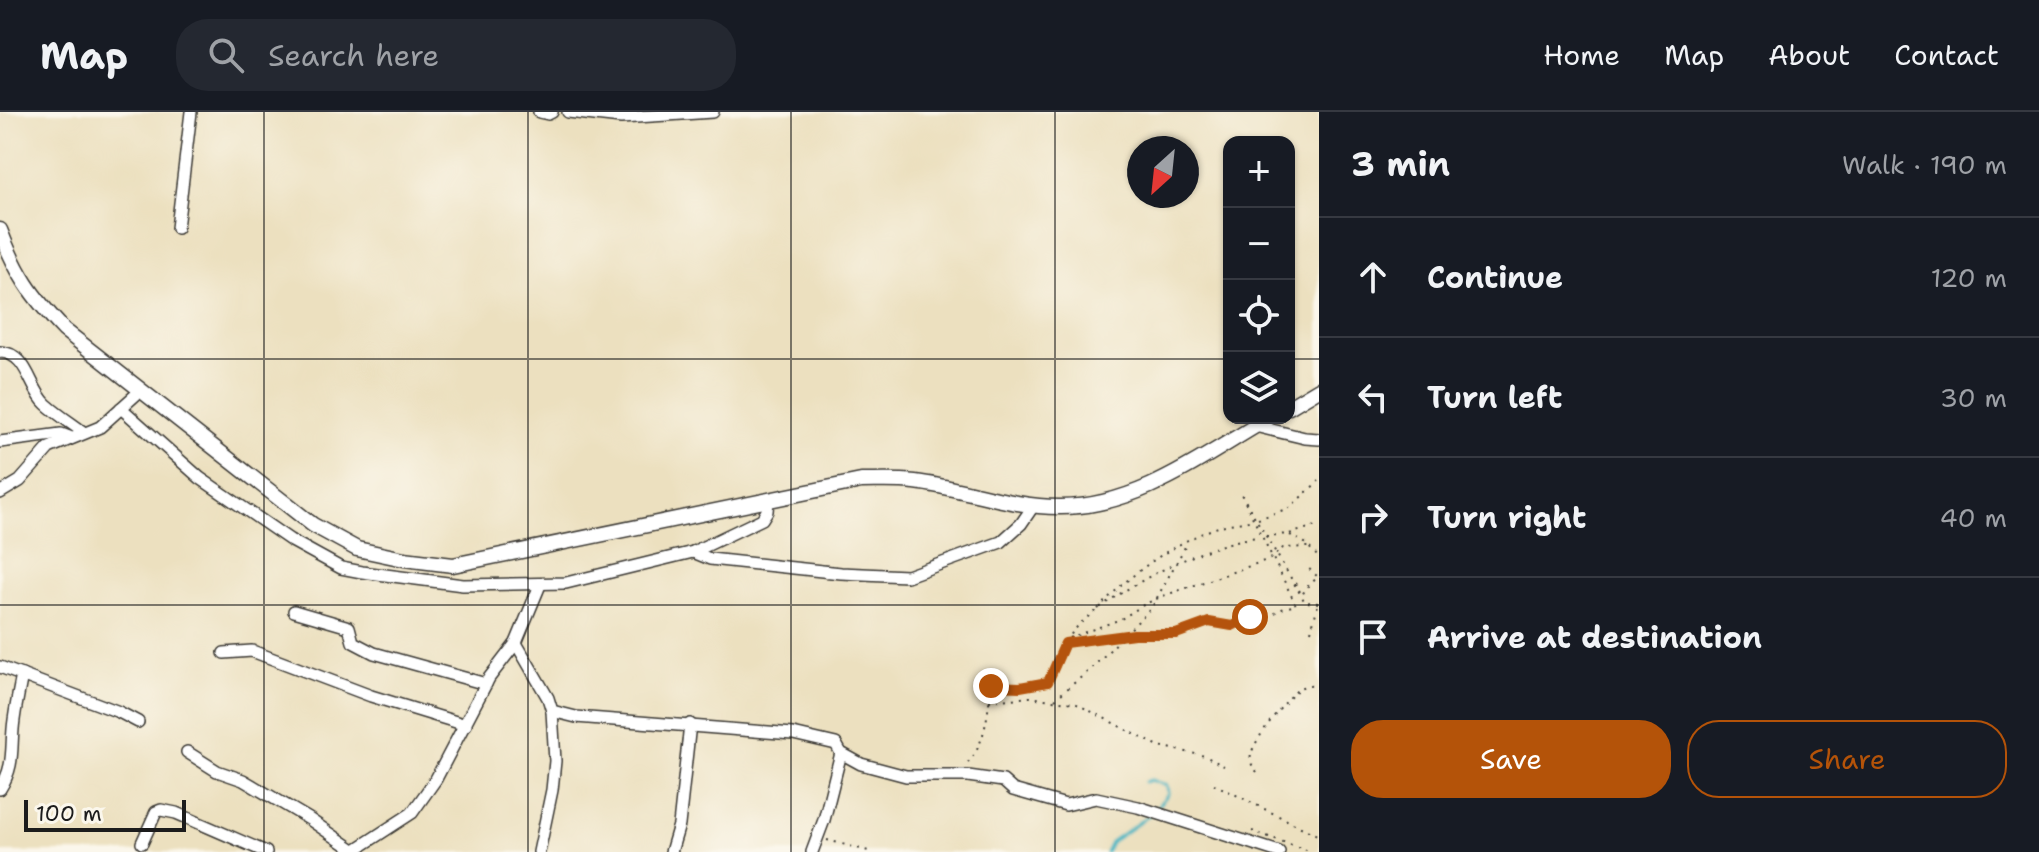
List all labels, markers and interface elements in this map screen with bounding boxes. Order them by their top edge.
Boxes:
search box [176,19,736,91]
text: Map [40,30,128,81]
icon: search [204,33,248,77]
text: Search here [268,35,439,76]
text: Home [1543,36,1620,74]
text: Map [1664,36,1724,74]
text: About [1768,36,1850,74]
text: Contact [1894,36,1999,74]
north arrow [1127,136,1199,208]
map controls [1223,136,1295,424]
button: + [1223,136,1295,208]
text: 3 min [1351,141,1450,187]
text: Walk · 190 m [1842,147,2007,182]
button: − [1223,208,1295,280]
icon: ahead [1351,255,1395,299]
text: Continue [1427,257,1563,298]
text: 120 m [1931,260,2007,295]
button: locate [1223,280,1295,352]
button: layers [1223,352,1295,424]
icon: left [1351,375,1395,419]
text: Turn left [1427,377,1562,418]
text: 30 m [1940,380,2007,415]
icon: right [1351,495,1395,539]
text: Turn right [1427,497,1586,538]
text: 40 m [1940,500,2007,535]
route start [1232,599,1268,635]
icon: arrive [1351,615,1395,659]
text: Arrive at destination [1427,617,1762,658]
route end [973,668,1009,704]
button: Save [1351,720,1671,798]
button: Share [1687,720,2007,798]
scale bar [24,796,186,832]
text: 100 m [36,799,102,828]

